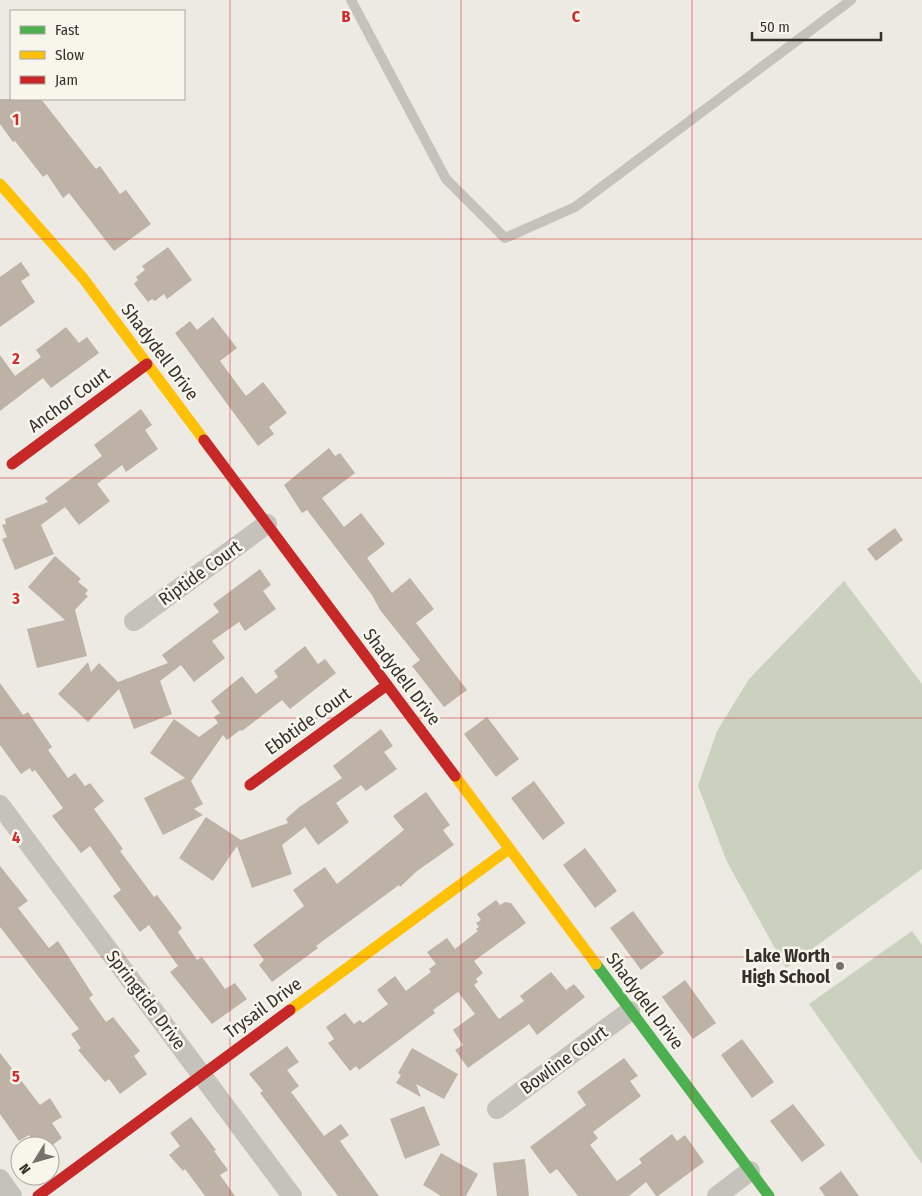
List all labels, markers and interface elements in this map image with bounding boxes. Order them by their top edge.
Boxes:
text: B [342,7,351,26]
text: C [572,7,581,26]
legend [10,10,185,100]
scale bar [752,10,881,42]
text: 50 m [760,18,790,36]
text: Fast [55,21,79,39]
text: Slow [55,46,84,64]
text: Jam [55,71,78,89]
text: 1 [13,110,19,129]
street label: Shadydell Drive [117,299,204,405]
text: 2 [11,349,20,368]
street label: Anchor Court [24,363,114,437]
street label: Riptide Court [154,536,246,610]
text: 3 [11,589,20,608]
street label: Shadydell Drive [359,624,446,730]
street label: Ebbtide Court [261,682,355,759]
text: 4 [12,828,20,847]
place label: Lake Worth High School [742,945,830,988]
street label: Springtide Drive [102,946,191,1054]
street label: Shadydell Drive [602,948,689,1054]
marker: Lake Worth High School [834,960,846,972]
street label: Trysail Drive [220,973,306,1043]
street label: Bowline Court [516,1021,612,1099]
text: 5 [12,1067,20,1086]
north arrow [10,1136,60,1186]
text: N [16,1160,34,1177]

